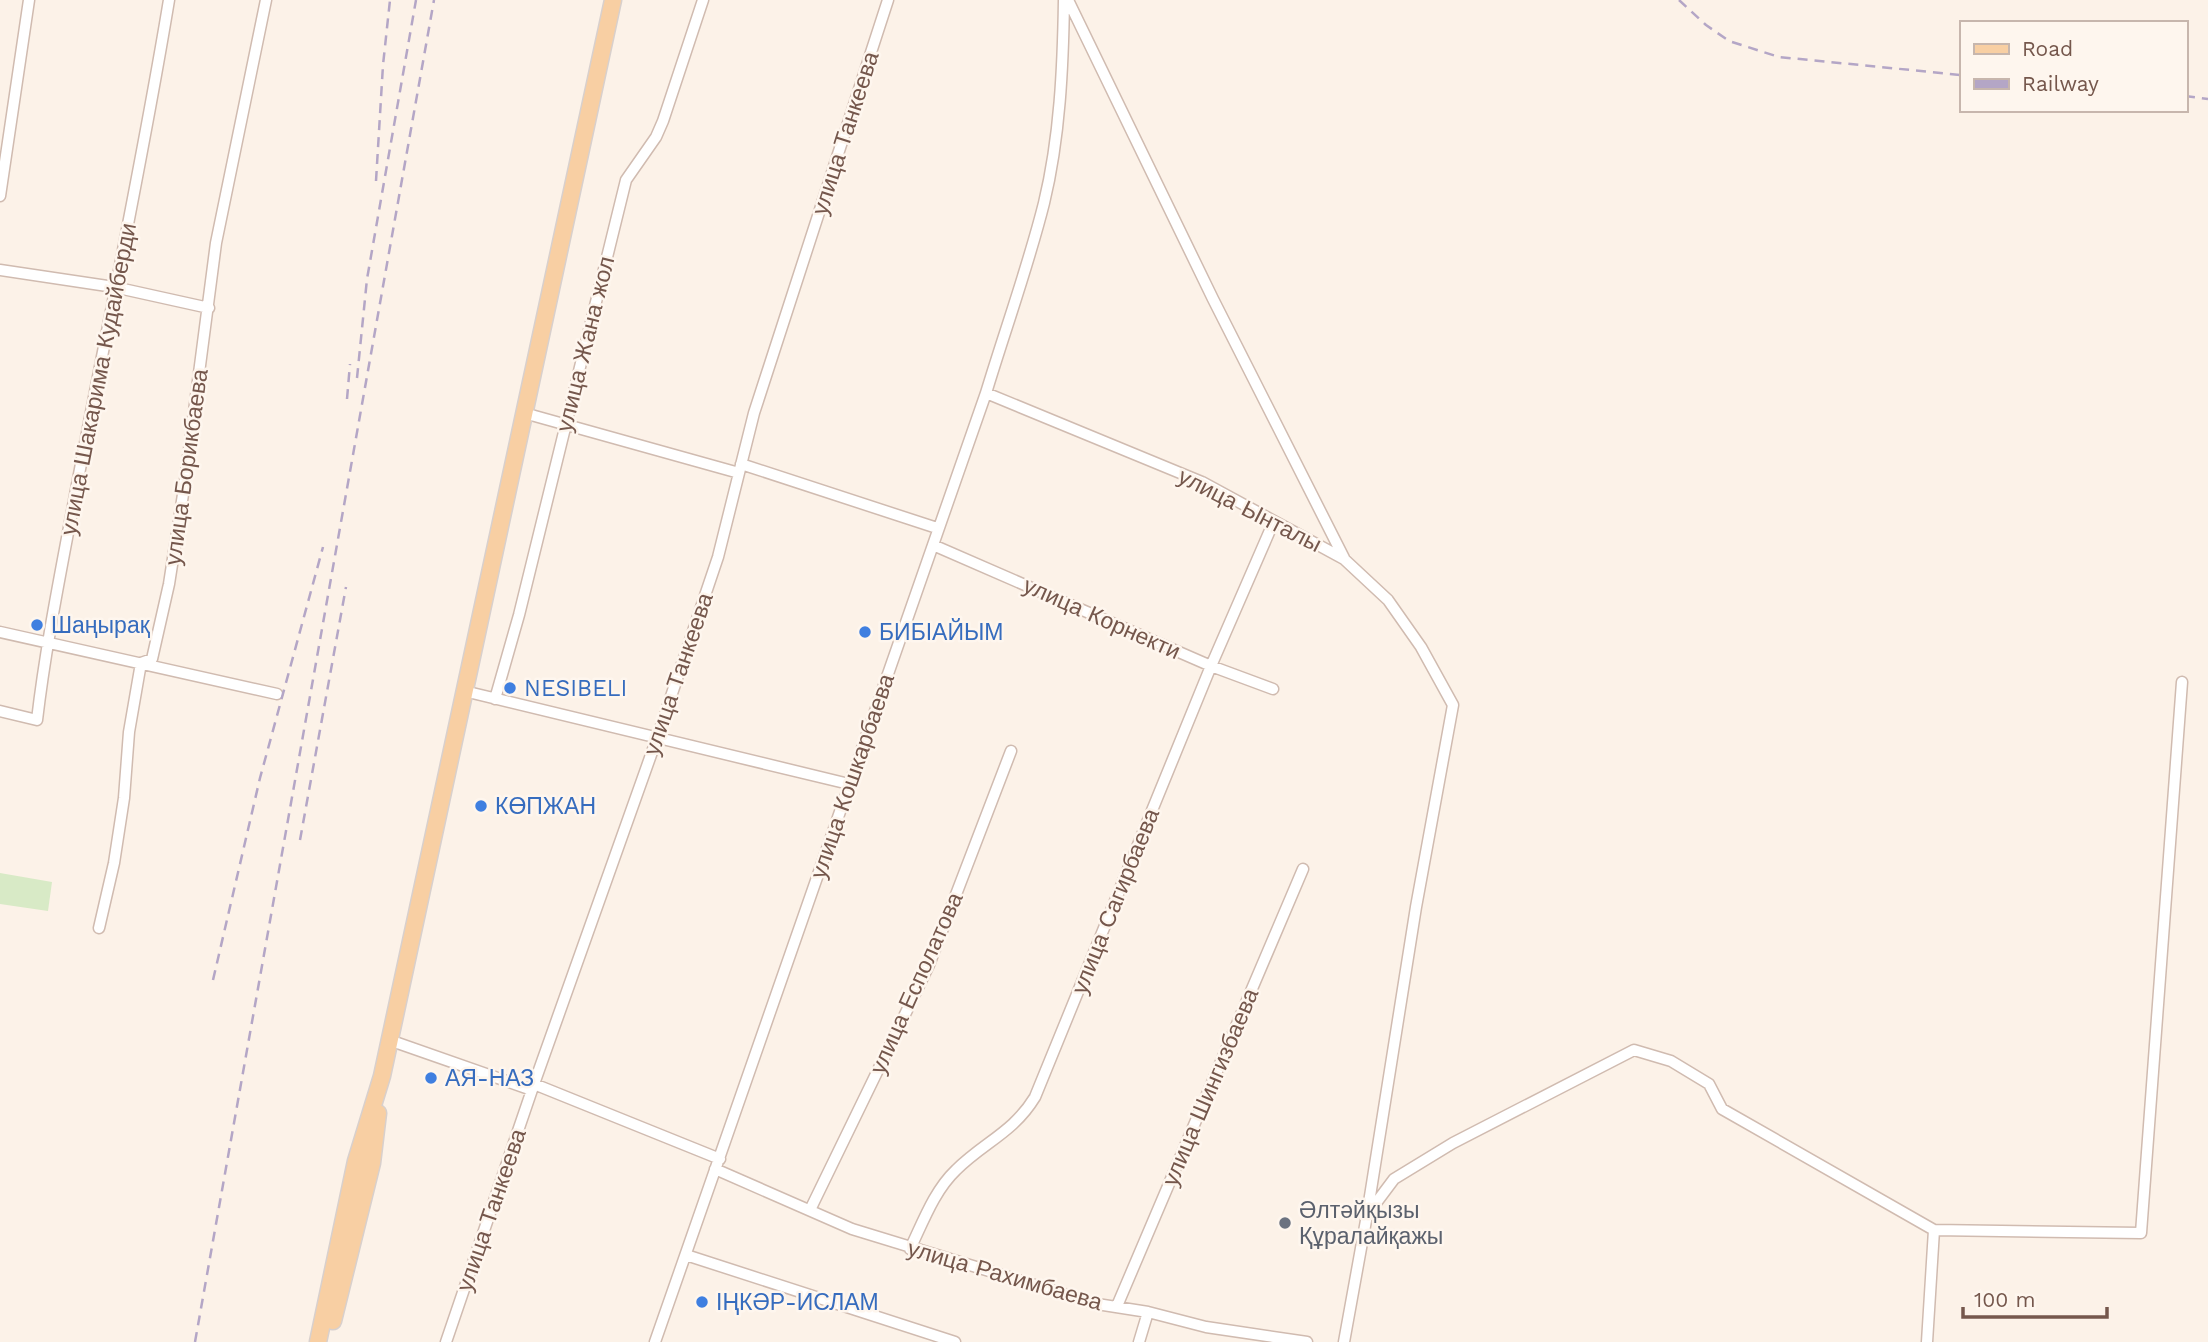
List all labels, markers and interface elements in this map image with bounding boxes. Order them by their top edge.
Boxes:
legend [1960,21,2187,112]
text: Road [2022,36,2073,61]
street label: улица Танкеева [806,48,885,218]
text: Railway [2022,71,2099,96]
street label: улица Шакарима Кудайберди [55,221,142,538]
street label: улица Жана жол [551,254,620,435]
street label: улица Борикбаева [159,367,214,567]
street label: улица Ынталы [1174,463,1326,558]
street label: улица Корнекти [1019,572,1185,665]
street label: улица Танкеева [638,589,719,759]
place label: Шаңырақ [51,612,151,639]
marker: Шаңырақ [29,617,45,633]
place label: БИБІАЙЫМ [879,618,1004,646]
marker: БИБІАЙЫМ [857,624,873,640]
street label: улица Кошкарбаева [805,670,900,882]
place label: NESIBELI [524,675,627,702]
marker: NESIBELI [502,680,518,696]
place label: КӨПЖАН [495,793,596,820]
marker: КӨПЖАН [473,798,489,814]
street label: улица Сагирбаева [1066,804,1165,998]
street label: улица Есполатова [864,888,969,1078]
street label: улица Шингизбаева [1157,984,1264,1190]
place label: АЯ-НАЗ [445,1065,534,1092]
marker: АЯ-НАЗ [423,1070,439,1086]
street label: улица Танкеева [451,1125,532,1295]
place label: Әлтәйқызы Құралайқажы [1299,1197,1443,1250]
marker: Әлтәйқызы Құралайқажы [1277,1215,1293,1231]
street label: улица Рахимбаева [904,1235,1106,1316]
scale bar [1963,1276,2106,1320]
text: 100 m [1974,1287,2036,1312]
place label: ІҢКӘР-ИСЛАМ [716,1289,879,1316]
marker: ІҢКӘР-ИСЛАМ [694,1294,710,1310]

